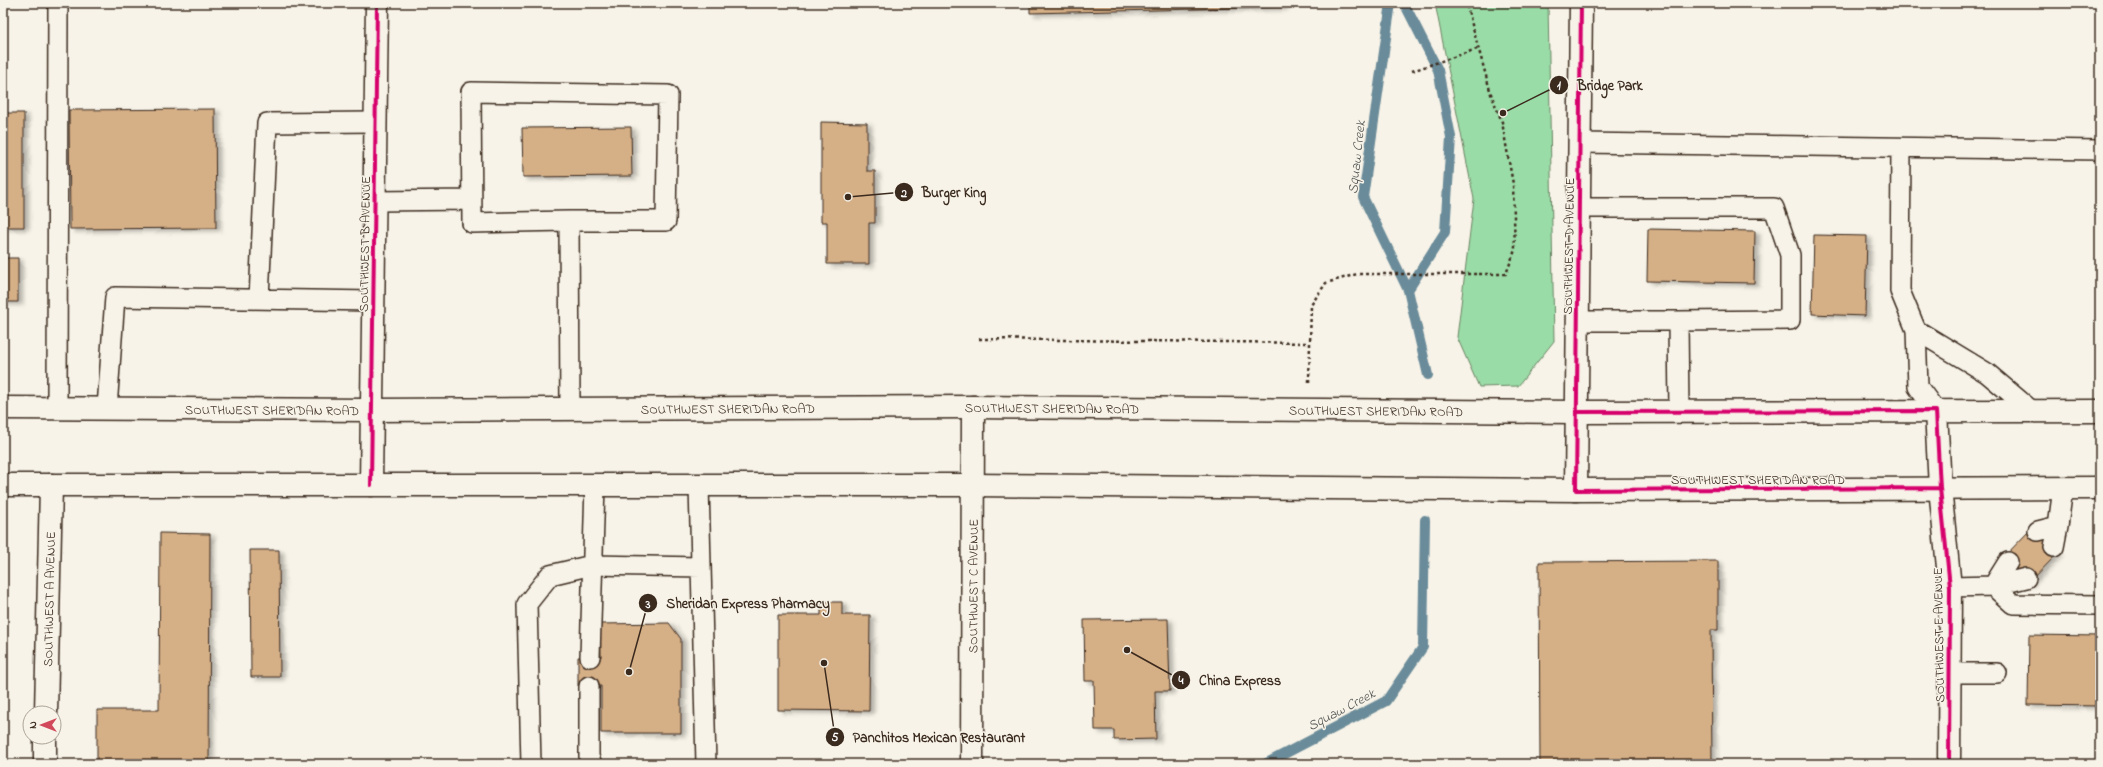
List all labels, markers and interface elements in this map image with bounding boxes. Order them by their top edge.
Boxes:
callout: Bridge Park [1549,72,1651,98]
text: Bridge Park [1576,76,1644,99]
text: 1 [1557,77,1561,95]
water label: Squaw Creek [1343,119,1372,195]
street label: SOUTHWEST B AVENUE [355,176,376,312]
street label: SOUTHWEST D AVENUE [1559,177,1580,315]
callout: Burger King [894,179,994,205]
text: Burger King [921,183,987,206]
text: 2 [900,185,907,203]
street label: SOUTHWEST SHERIDAN ROAD [965,399,1139,419]
street label: SOUTHWEST SHERIDAN ROAD [641,400,815,420]
street label: SOUTHWEST SHERIDAN ROAD [185,401,359,421]
street label: SOUTHWEST SHERIDAN ROAD [1289,402,1463,422]
street label: SOUTHWEST SHERIDAN ROAD [1671,471,1845,490]
street label: SOUTHWEST C AVENUE [964,519,984,653]
street label: SOUTHWEST A AVENUE [39,531,61,667]
street label: SOUTHWEST E AVENUE [1929,567,1950,703]
callout: Sheridan Express Pharmacy [638,590,838,616]
text: Sheridan Express Pharmacy [666,594,830,617]
text: 3 [645,596,651,614]
callout: China Express [1171,667,1289,693]
text: China Express [1199,671,1281,692]
text: 4 [1178,672,1184,690]
water label: Squaw Creek [1304,683,1380,737]
north arrow [22,705,62,745]
text: N [25,721,41,729]
callout: Panchitos Mexican Restaurant [825,724,1034,750]
text: Panchitos Mexican Restaurant [853,728,1025,749]
text: 5 [832,729,839,747]

